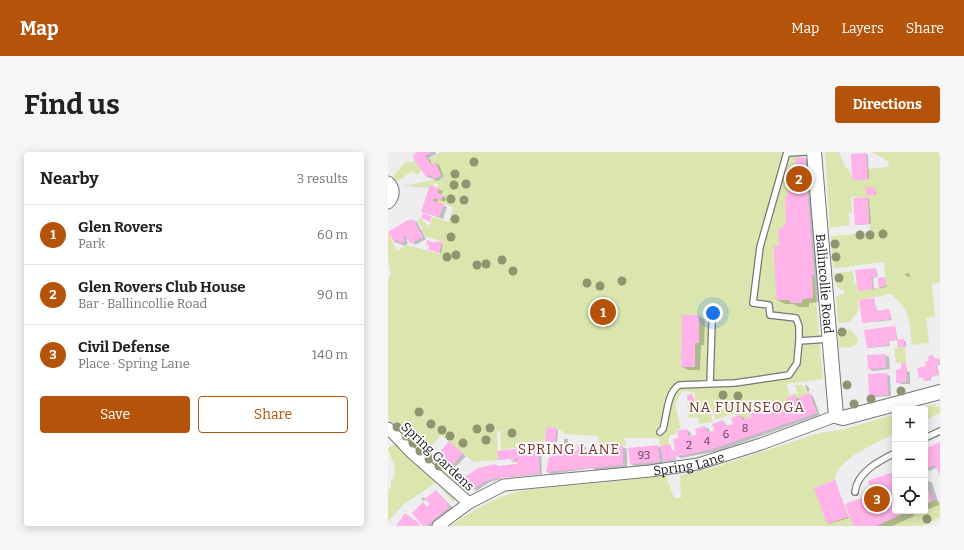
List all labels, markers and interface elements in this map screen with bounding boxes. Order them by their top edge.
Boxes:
text: Map [20,17,59,40]
text: Map [791,20,819,37]
text: Layers [841,20,884,37]
text: Share [906,20,944,37]
button: Directions [835,86,940,123]
text: Find us [24,88,120,121]
pin: 2 [786,164,812,194]
text: Nearby [40,168,99,189]
text: 3 results [297,171,348,186]
text: Glen Rovers [78,218,163,236]
text: 1 [50,227,56,242]
text: 60 m [317,227,348,242]
street label: Ballincollie Road [813,233,836,335]
text: Park [78,236,105,251]
text: Glen Rovers Club House [78,278,246,296]
text: 2 [49,287,57,302]
text: 90 m [317,287,348,302]
text: Bar · Ballincollie Road [78,296,207,311]
pin: 1 [590,297,616,327]
your location [703,303,723,323]
text: Civil Defense [78,338,170,356]
text: 3 [49,347,57,362]
text: 140 m [312,347,348,362]
text: Place · Spring Lane [78,356,190,371]
button: Save [40,396,190,433]
button: Share [198,396,348,433]
district label: NA FUINSEOGA [689,399,805,416]
map controls [892,406,928,514]
button: + [892,406,928,442]
street label: Spring Gardens [398,419,477,494]
house number: 8 [742,422,748,435]
house number: 6 [723,428,729,441]
house number: 4 [704,435,711,448]
house number: 2 [686,439,692,452]
district label: SPRING LANE [518,441,620,458]
button: − [892,442,928,478]
house number: 93 [638,449,650,462]
street label: Spring Lane [652,449,726,478]
button: locate [892,478,928,514]
pin: 3 [864,484,890,514]

